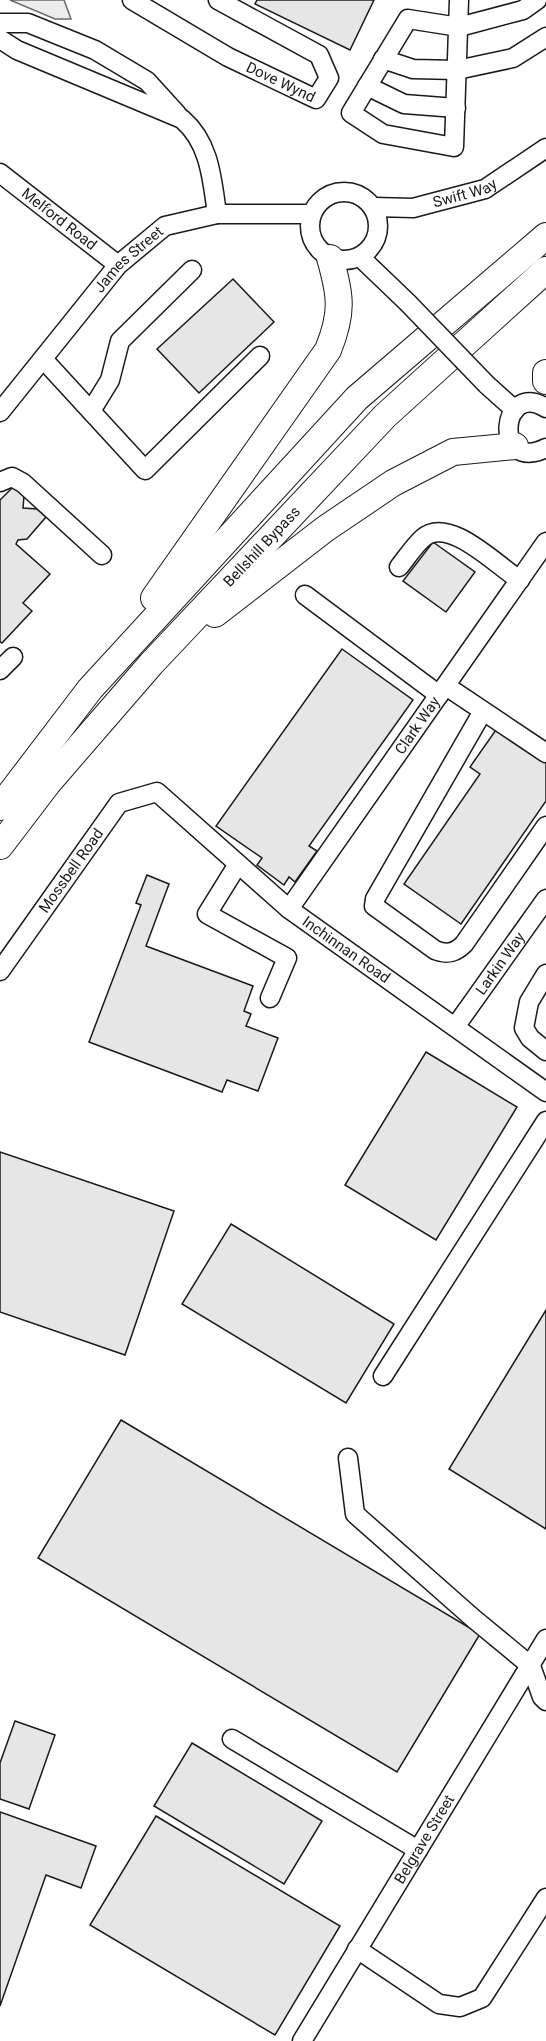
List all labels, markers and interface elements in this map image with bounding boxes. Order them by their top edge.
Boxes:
street label: Dove Wynd [243,58,318,106]
street label: Swift Way [431,175,500,211]
street label: Melford Road [18,184,100,254]
street label: James Street [90,222,167,296]
street label: Bellshill Bypass [220,503,304,591]
street label: Clark Way [391,693,444,758]
street label: Mossbell Road [35,825,107,916]
street label: Inchinnan Road [299,912,394,987]
street label: Larkin Way [472,929,529,998]
street label: Belgrave Street [391,1791,458,1887]

